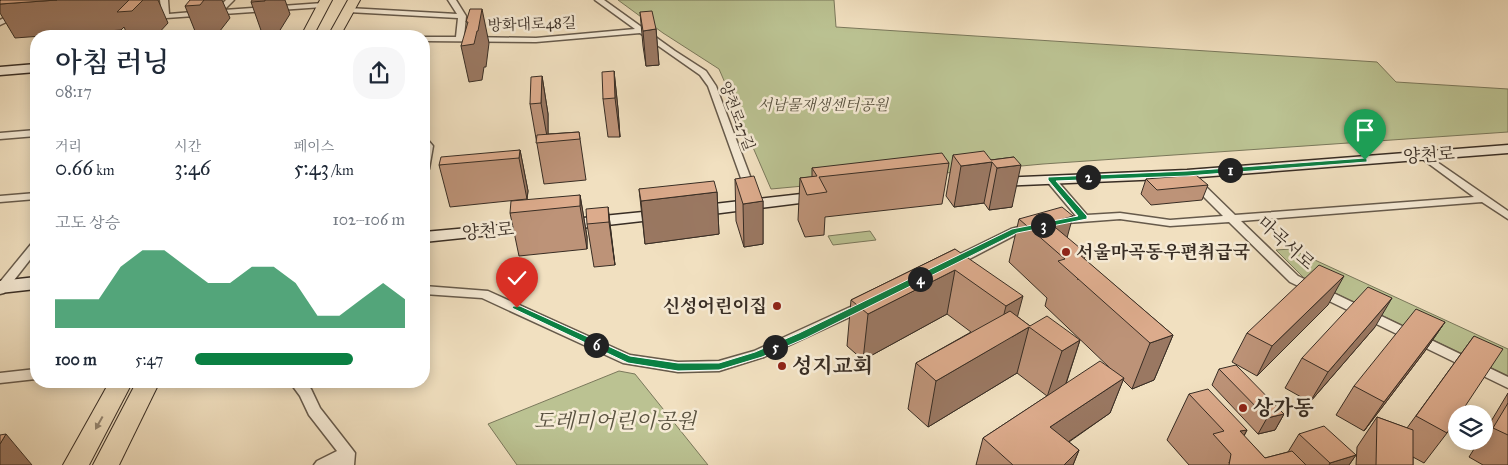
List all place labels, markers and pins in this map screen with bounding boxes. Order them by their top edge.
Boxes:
pin [1344,109,1386,160]
pin: 1 [1218,158,1242,182]
pin: 2 [1076,164,1100,190]
pin: 3 [1030,212,1056,238]
place label: 서울마곡동우편취급국 [1076,241,1250,263]
marker: 서울마곡동우편취급국 [1060,246,1072,258]
pin [496,257,538,308]
pin: 4 [908,266,932,292]
place label: 신성어린이집 [663,295,767,317]
marker: 신성어린이집 [771,300,783,312]
pin: 6 [584,332,608,358]
pin: 5 [762,334,788,360]
place label: 성지교회 [792,353,873,379]
marker: 성지교회 [776,360,788,372]
place label: 상가동 [1253,395,1314,421]
marker: 상가동 [1237,402,1249,414]

